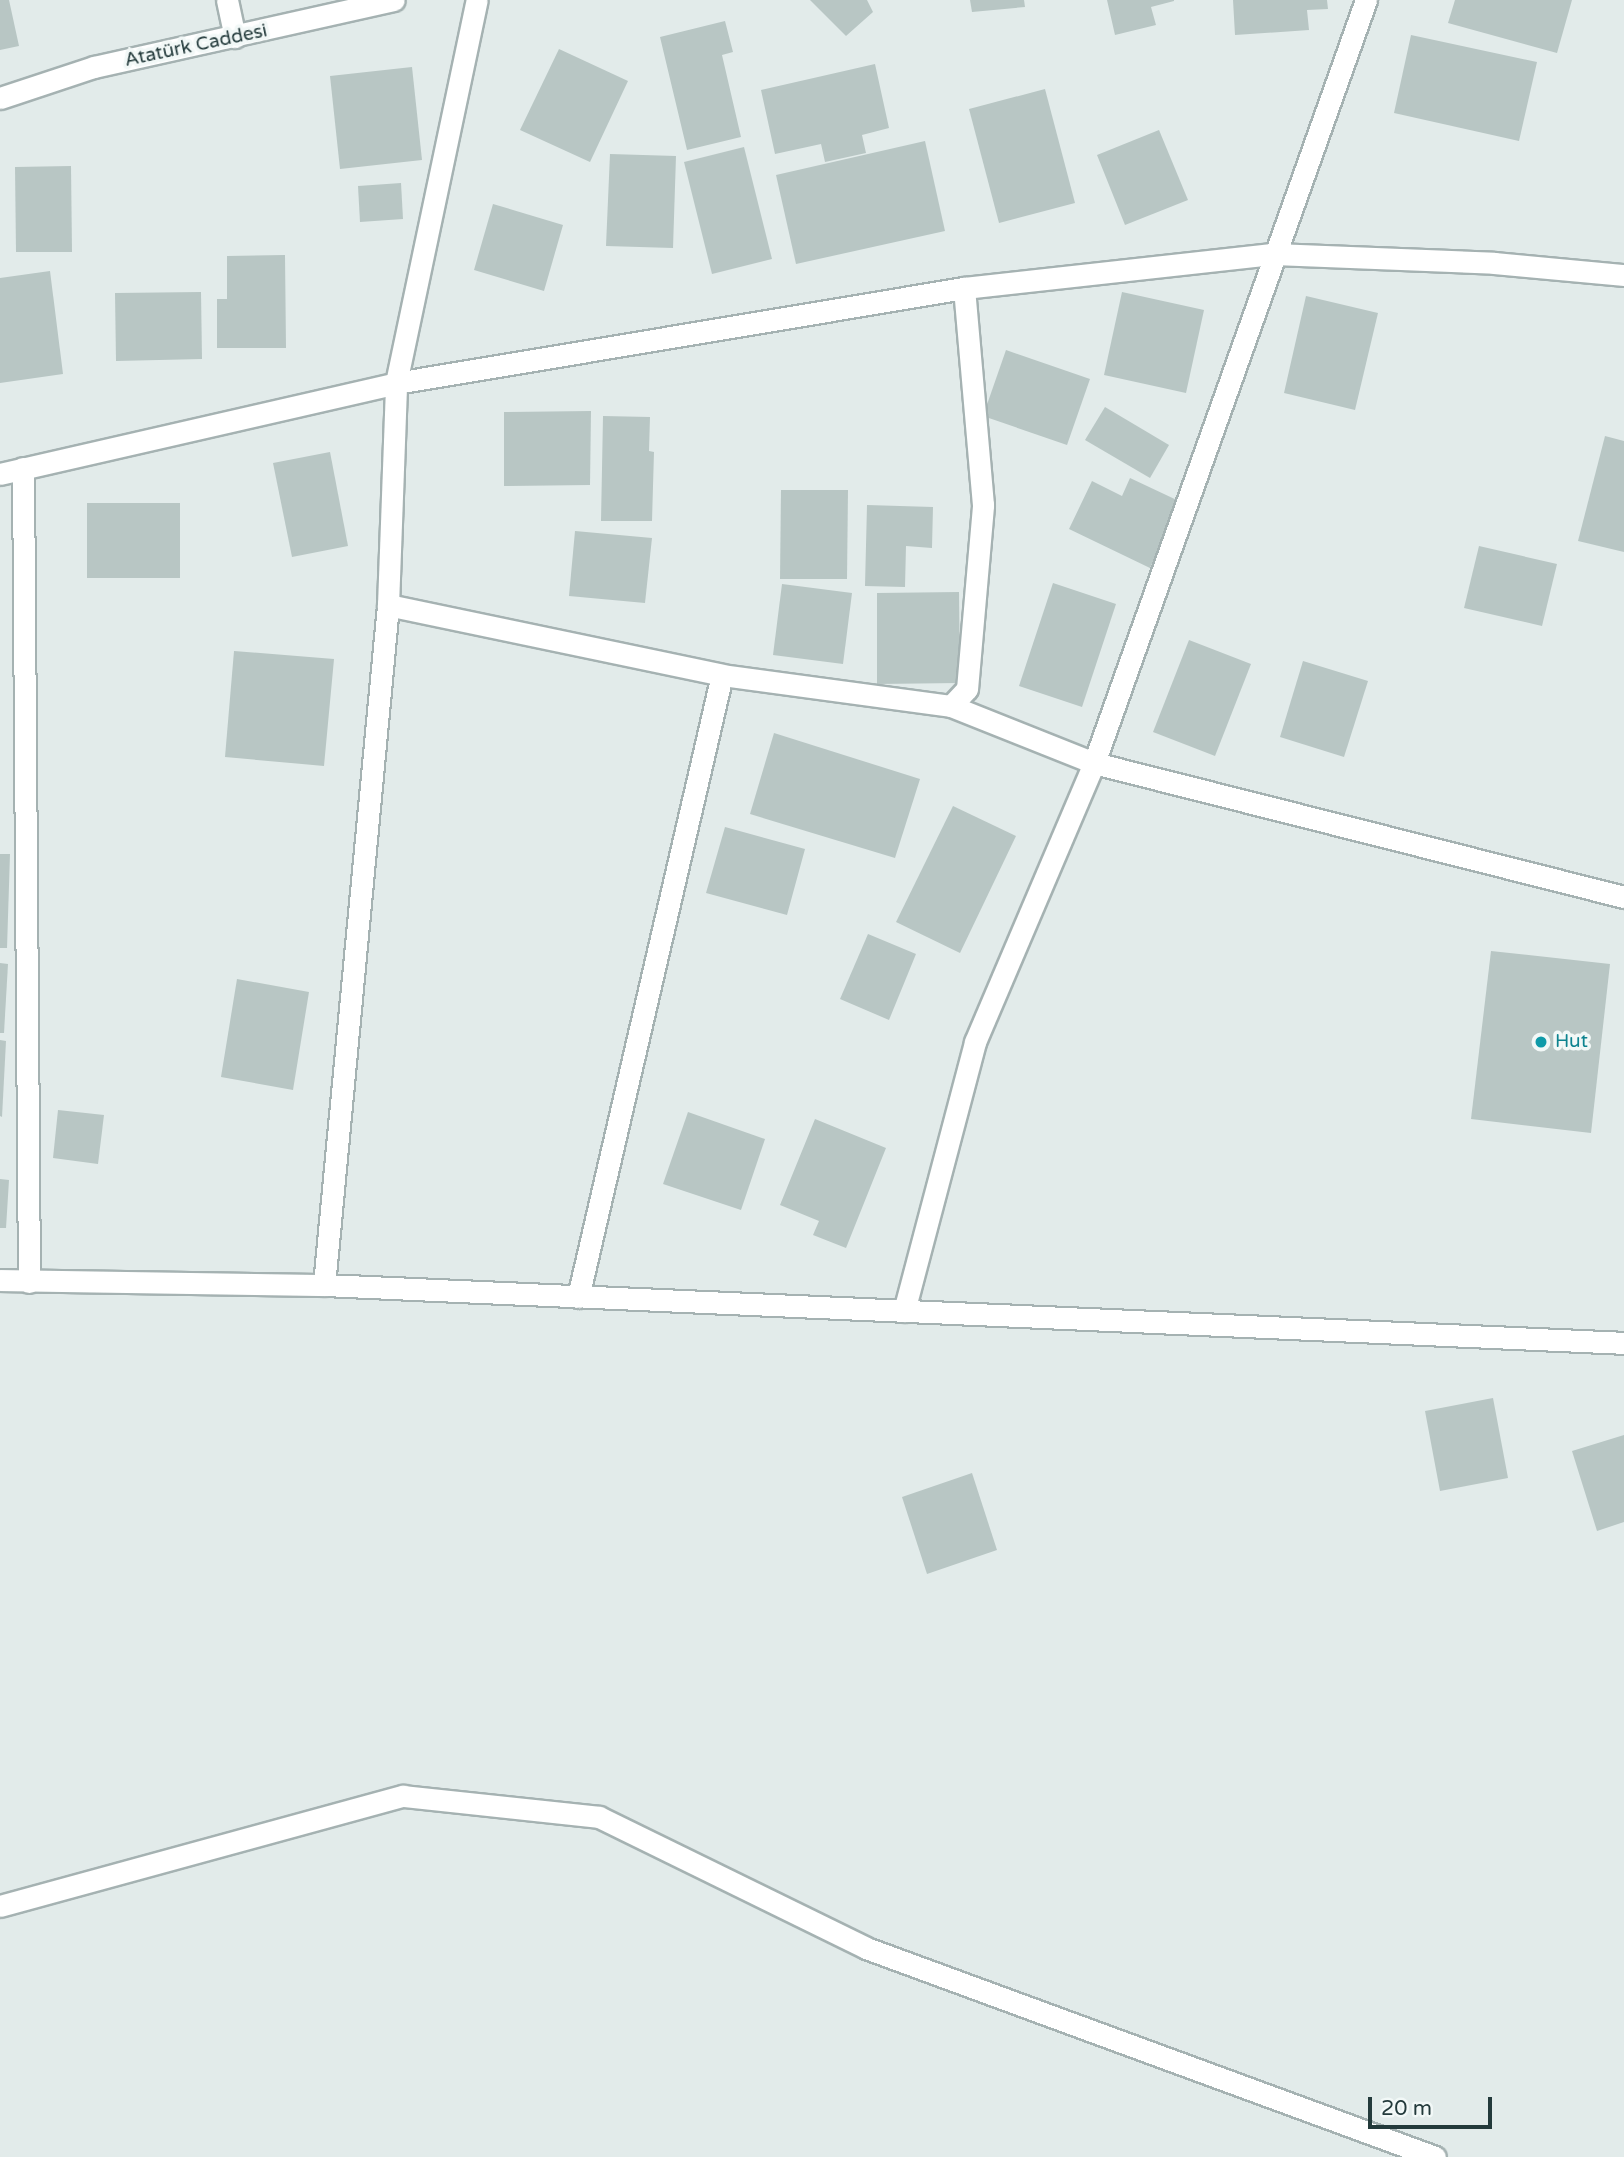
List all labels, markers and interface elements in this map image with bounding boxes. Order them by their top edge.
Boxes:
street label: Atatürk Caddesi [123,20,269,72]
place label: Hut [1555,1031,1588,1053]
marker: Hut [1533,1034,1549,1050]
scale bar [1372,2084,1496,2128]
text: 20 m [1381,2096,1432,2121]

